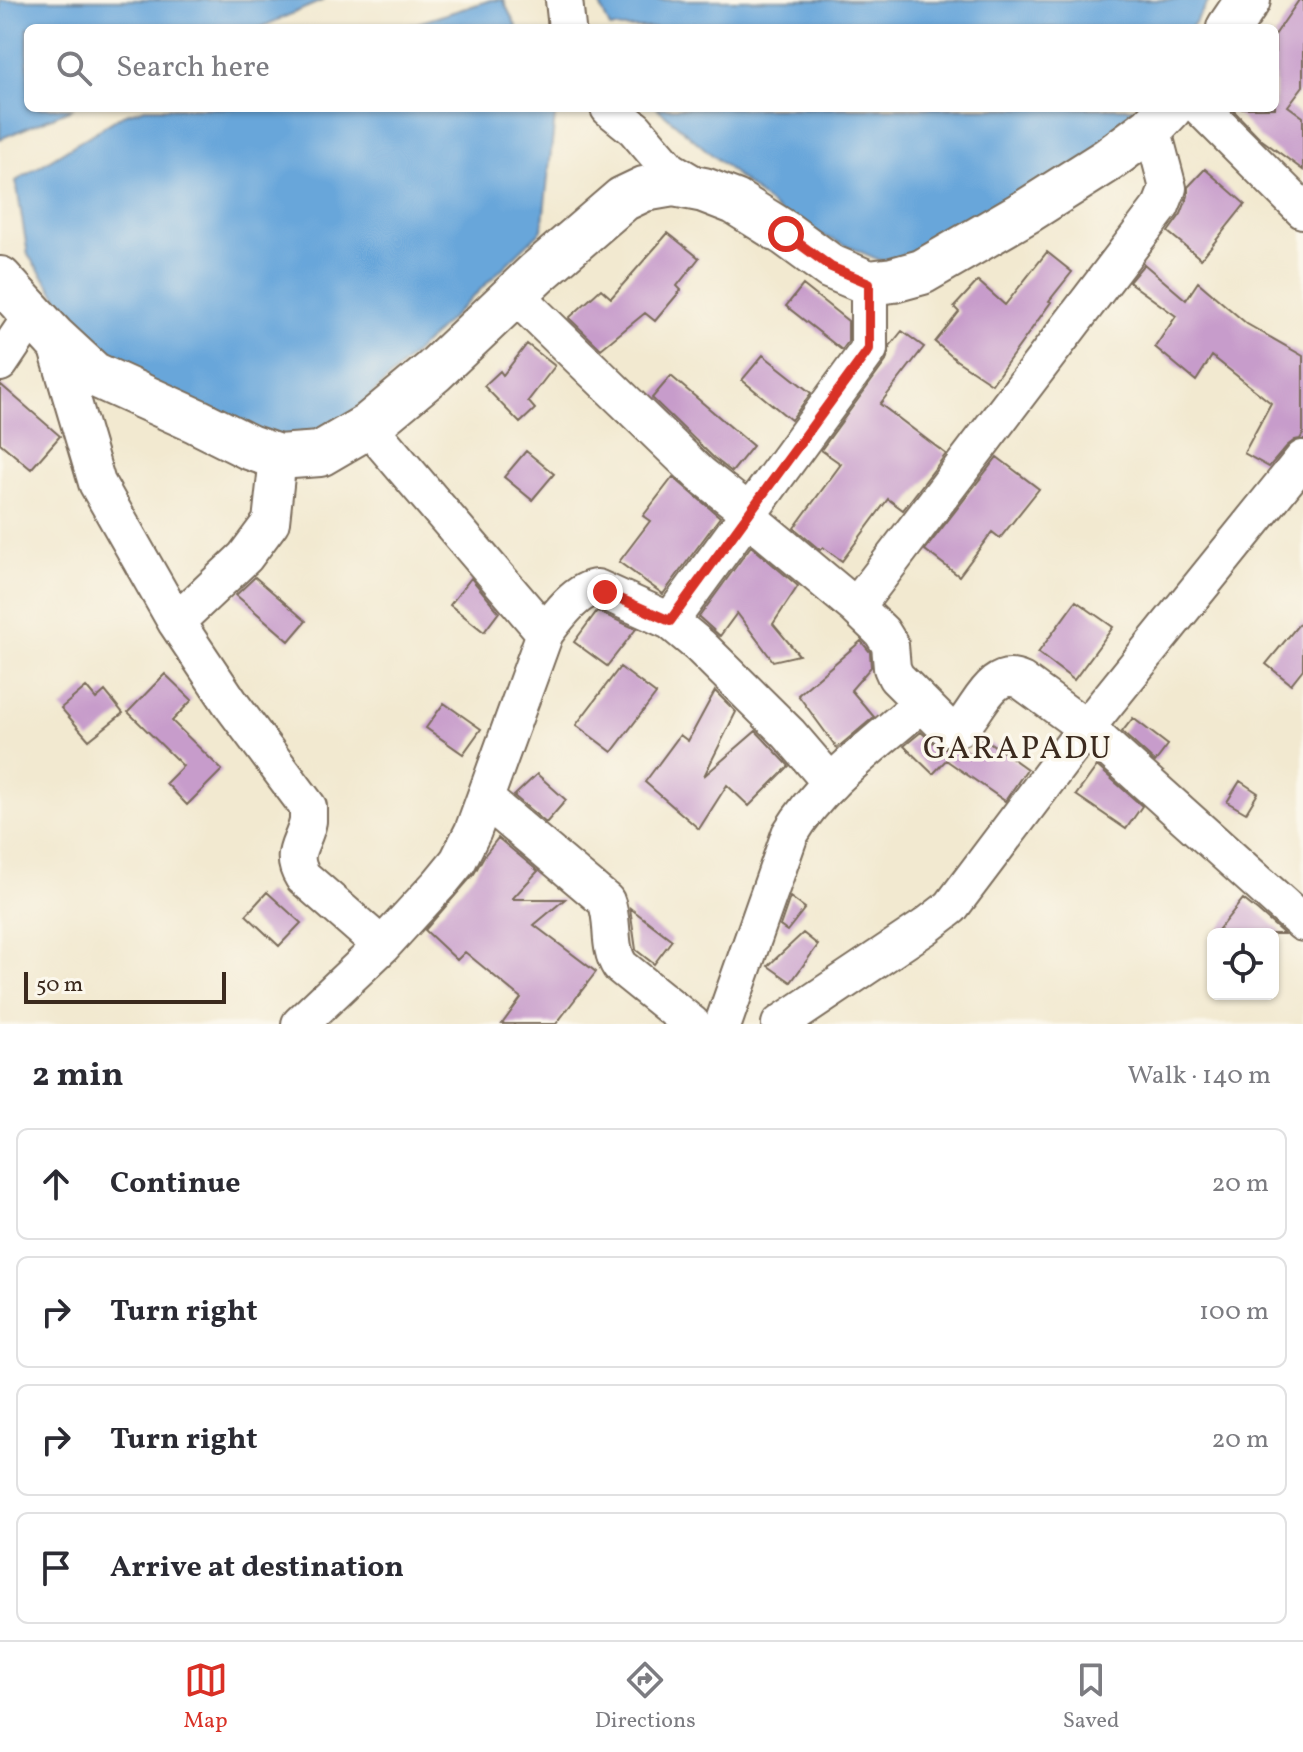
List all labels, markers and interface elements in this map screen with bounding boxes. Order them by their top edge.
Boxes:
search box [24,24,1279,112]
icon: search [52,46,96,90]
text: Search here [116,47,270,89]
route start [768,216,804,252]
route end [587,574,623,610]
district label: GARAPADU [923,728,1113,772]
map controls [1207,928,1279,1000]
button: locate [1207,928,1279,1000]
scale bar [24,968,226,1004]
text: 50 m [36,970,83,1001]
text: 2 min [32,1053,124,1100]
text: Walk · 140 m [1127,1058,1271,1094]
icon: ahead [34,1162,78,1206]
text: Continue [110,1163,241,1205]
text: 20 m [1211,1166,1269,1202]
icon: right [34,1290,78,1334]
text: Turn right [110,1291,258,1333]
text: 100 m [1199,1294,1269,1330]
icon: right [34,1418,78,1462]
text: Turn right [110,1419,258,1461]
text: 20 m [1211,1422,1269,1458]
icon: arrive [34,1546,78,1590]
text: Arrive at destination [110,1547,404,1589]
tab: Map [184,1658,228,1737]
tab: Directions [595,1658,696,1737]
tab: Saved [1063,1658,1119,1737]

